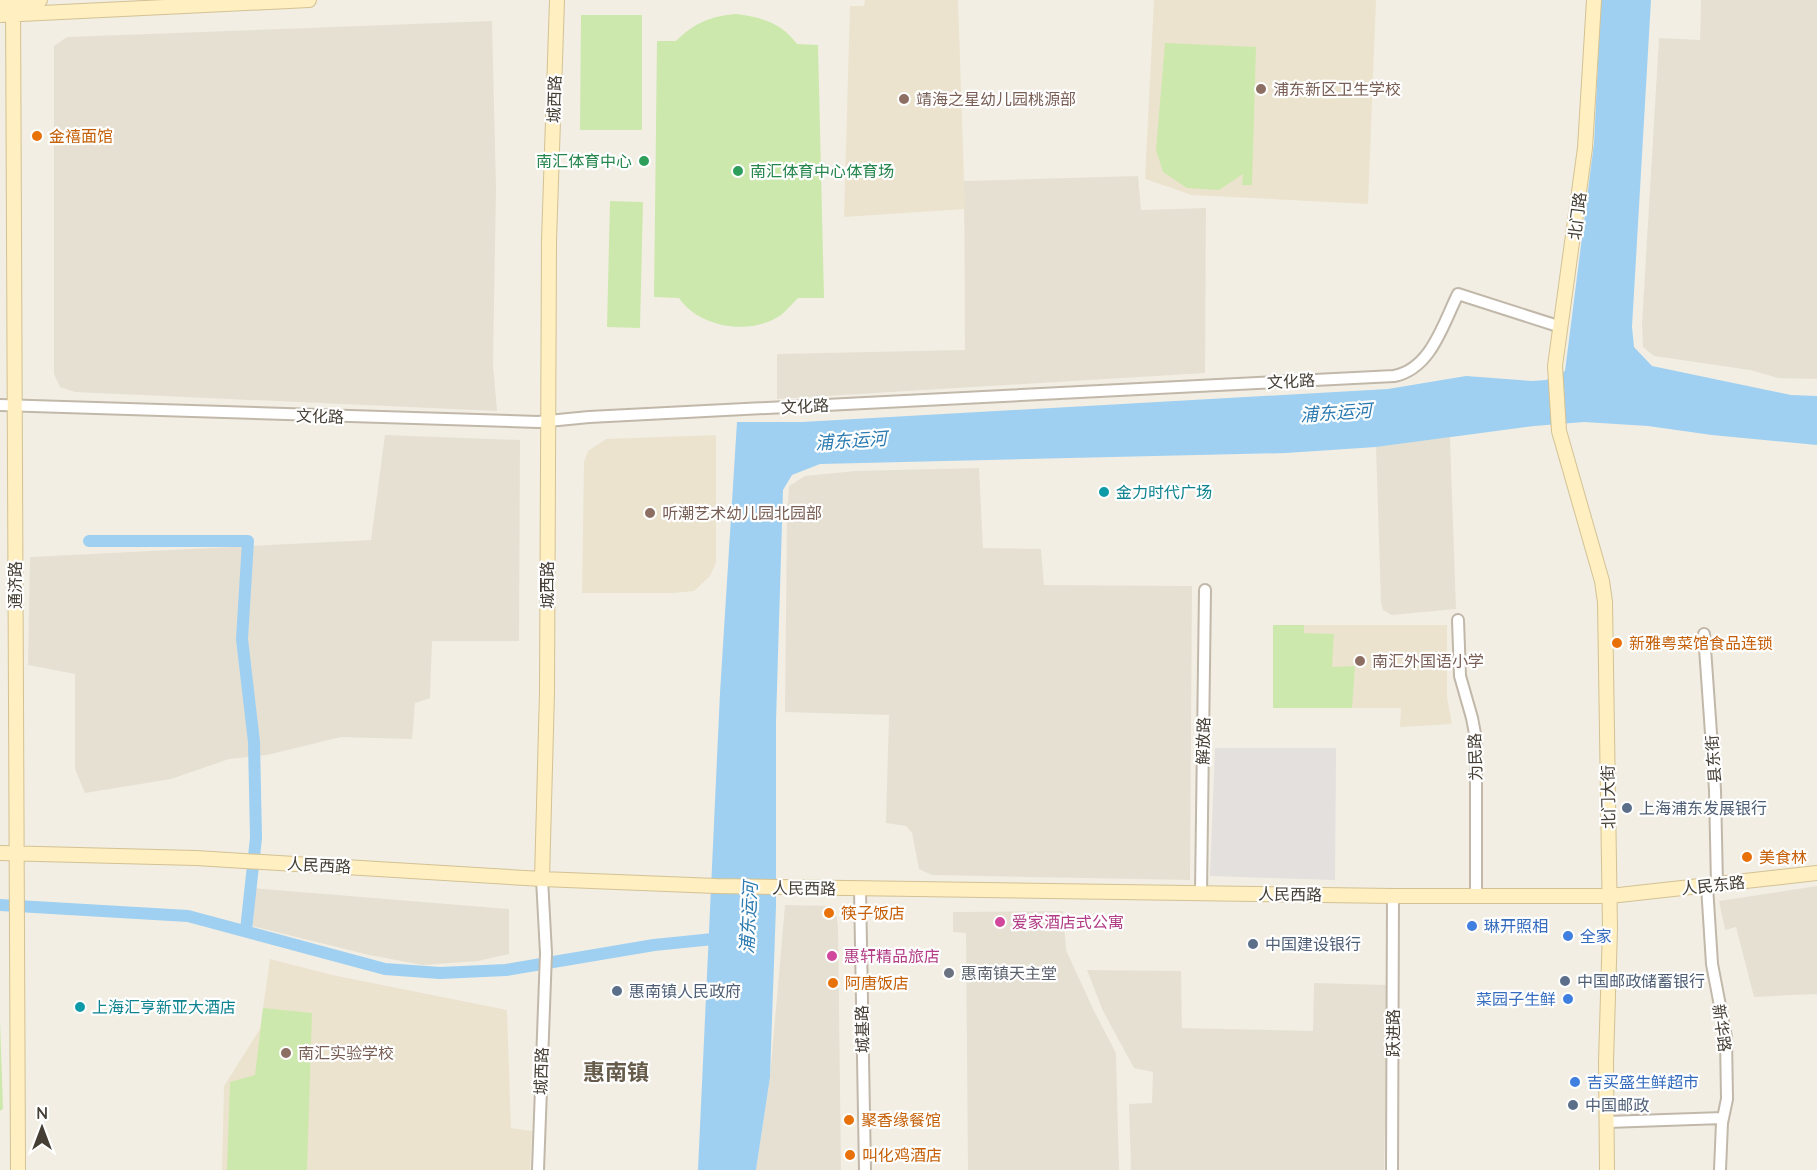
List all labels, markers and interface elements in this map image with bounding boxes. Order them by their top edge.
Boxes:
street label: 城西路 [543,75,565,123]
place label: 浦东新区卫生学校 [1273,79,1401,99]
marker: 浦东新区卫生学校 [1254,82,1268,96]
place label: 靖海之星幼儿园桃源部 [916,89,1076,109]
marker: 靖海之星幼儿园桃源部 [897,92,911,106]
place label: 金禧面馆 [49,126,113,146]
marker: 金禧面馆 [30,129,44,143]
place label: 南汇体育中心 [536,151,632,171]
marker: 南汇体育中心 [637,154,651,168]
place label: 南汇体育中心体育场 [750,161,894,181]
marker: 南汇体育中心体育场 [731,164,745,178]
street label: 北门路 [1564,191,1590,241]
street label: 文化路 [1267,370,1315,392]
street label: 文化路 [781,395,829,417]
water label: 浦东运河 [1299,398,1376,426]
street label: 文化路 [296,405,344,427]
water label: 浦东运河 [814,426,891,454]
place label: 金力时代广场 [1116,482,1212,502]
marker: 金力时代广场 [1097,485,1111,499]
place label: 听潮艺术幼儿园北园部 [662,503,822,523]
marker: 听潮艺术幼儿园北园部 [643,506,657,520]
street label: 通济路 [5,561,25,609]
street label: 城西路 [537,561,557,609]
place label: 新雅粤菜馆食品连锁 [1629,633,1773,653]
marker: 新雅粤菜馆食品连锁 [1610,636,1624,650]
place label: 南汇外国语小学 [1372,651,1484,671]
marker: 南汇外国语小学 [1353,654,1367,668]
street label: 解放路 [1193,717,1213,765]
street label: 为民路 [1464,733,1486,781]
street label: 县东街 [1701,734,1725,784]
street label: 北门大街 [1597,765,1619,829]
place label: 上海浦东发展银行 [1639,798,1767,818]
marker: 上海浦东发展银行 [1620,801,1634,815]
place label: 美食林 [1759,847,1807,867]
marker: 美食林 [1740,850,1754,864]
street label: 人民西路 [287,853,351,877]
street label: 人民东路 [1680,872,1746,898]
street label: 人民西路 [772,877,836,899]
water label: 浦东运河 [735,878,762,955]
street label: 人民西路 [1258,883,1322,905]
place label: 筷子饭店 [841,903,905,923]
marker: 筷子饭店 [822,906,836,920]
place label: 爱家酒店式公寓 [1012,912,1124,932]
marker: 爱家酒店式公寓 [993,915,1007,929]
place label: 琳开照相 [1484,916,1548,936]
marker: 琳开照相 [1465,919,1479,933]
place label: 全家 [1580,926,1612,946]
marker: 全家 [1561,929,1575,943]
place label: 中国建设银行 [1265,934,1361,954]
marker: 中国建设银行 [1246,937,1260,951]
place label: 惠轩精品旅店 [844,946,940,966]
marker: 惠轩精品旅店 [825,949,839,963]
place label: 惠南镇天主堂 [961,963,1057,983]
marker: 惠南镇天主堂 [942,966,956,980]
place label: 中国邮政储蓄银行 [1577,971,1705,991]
place label: 阿唐饭店 [845,973,909,993]
marker: 中国邮政储蓄银行 [1558,974,1572,988]
marker: 阿唐饭店 [826,976,840,990]
place label: 惠南镇人民政府 [629,981,741,1001]
marker: 惠南镇人民政府 [610,984,624,998]
place label: 菜园子生鲜 [1476,989,1556,1009]
marker: 菜园子生鲜 [1561,992,1575,1006]
place label: 上海汇亨新亚大酒店 [92,997,236,1017]
marker: 上海汇亨新亚大酒店 [73,1000,87,1014]
street label: 新华路 [1709,1003,1735,1053]
street label: 城基路 [852,1005,872,1053]
street label: 跃进路 [1383,1009,1403,1057]
place label: 南汇实验学校 [298,1043,394,1063]
marker: 南汇实验学校 [279,1046,293,1060]
street label: 城西路 [530,1047,552,1095]
district label: 惠南镇 [583,1058,649,1086]
place label: 吉买盛生鲜超市 [1587,1072,1699,1092]
marker: 吉买盛生鲜超市 [1568,1075,1582,1089]
place label: 中国邮政 [1585,1095,1649,1115]
north arrow [12,1098,72,1158]
marker: 中国邮政 [1566,1098,1580,1112]
text: N [36,1103,48,1123]
place label: 聚香缘餐馆 [861,1110,941,1130]
marker: 聚香缘餐馆 [842,1113,856,1127]
place label: 叫化鸡酒店 [862,1145,942,1165]
marker: 叫化鸡酒店 [843,1148,857,1162]

